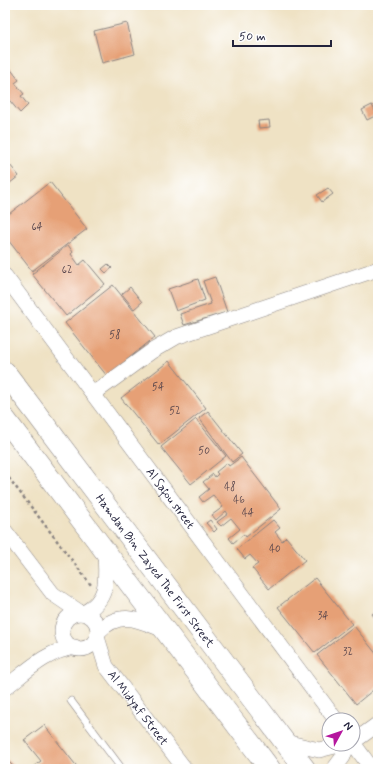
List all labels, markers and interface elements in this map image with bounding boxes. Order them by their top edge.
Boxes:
scale bar [233,22,331,48]
text: 50 m [239,29,266,45]
house number: 64 [31,221,43,234]
house number: 62 [62,264,72,277]
house number: 58 [109,328,121,342]
house number: 54 [152,381,164,394]
house number: 52 [169,405,181,418]
house number: 50 [198,445,210,458]
street label: Al Safou street [142,465,198,533]
house number: 48 [224,480,236,494]
street label: Hamdan Bin Zayed The First Street [91,491,217,651]
house number: 46 [233,494,245,507]
house number: 44 [242,507,254,520]
house number: 40 [269,543,281,556]
house number: 34 [318,610,328,623]
house number: 32 [343,646,353,659]
street label: Al Midyaf Street [103,667,171,750]
north arrow [321,712,361,752]
text: N [340,719,356,734]

